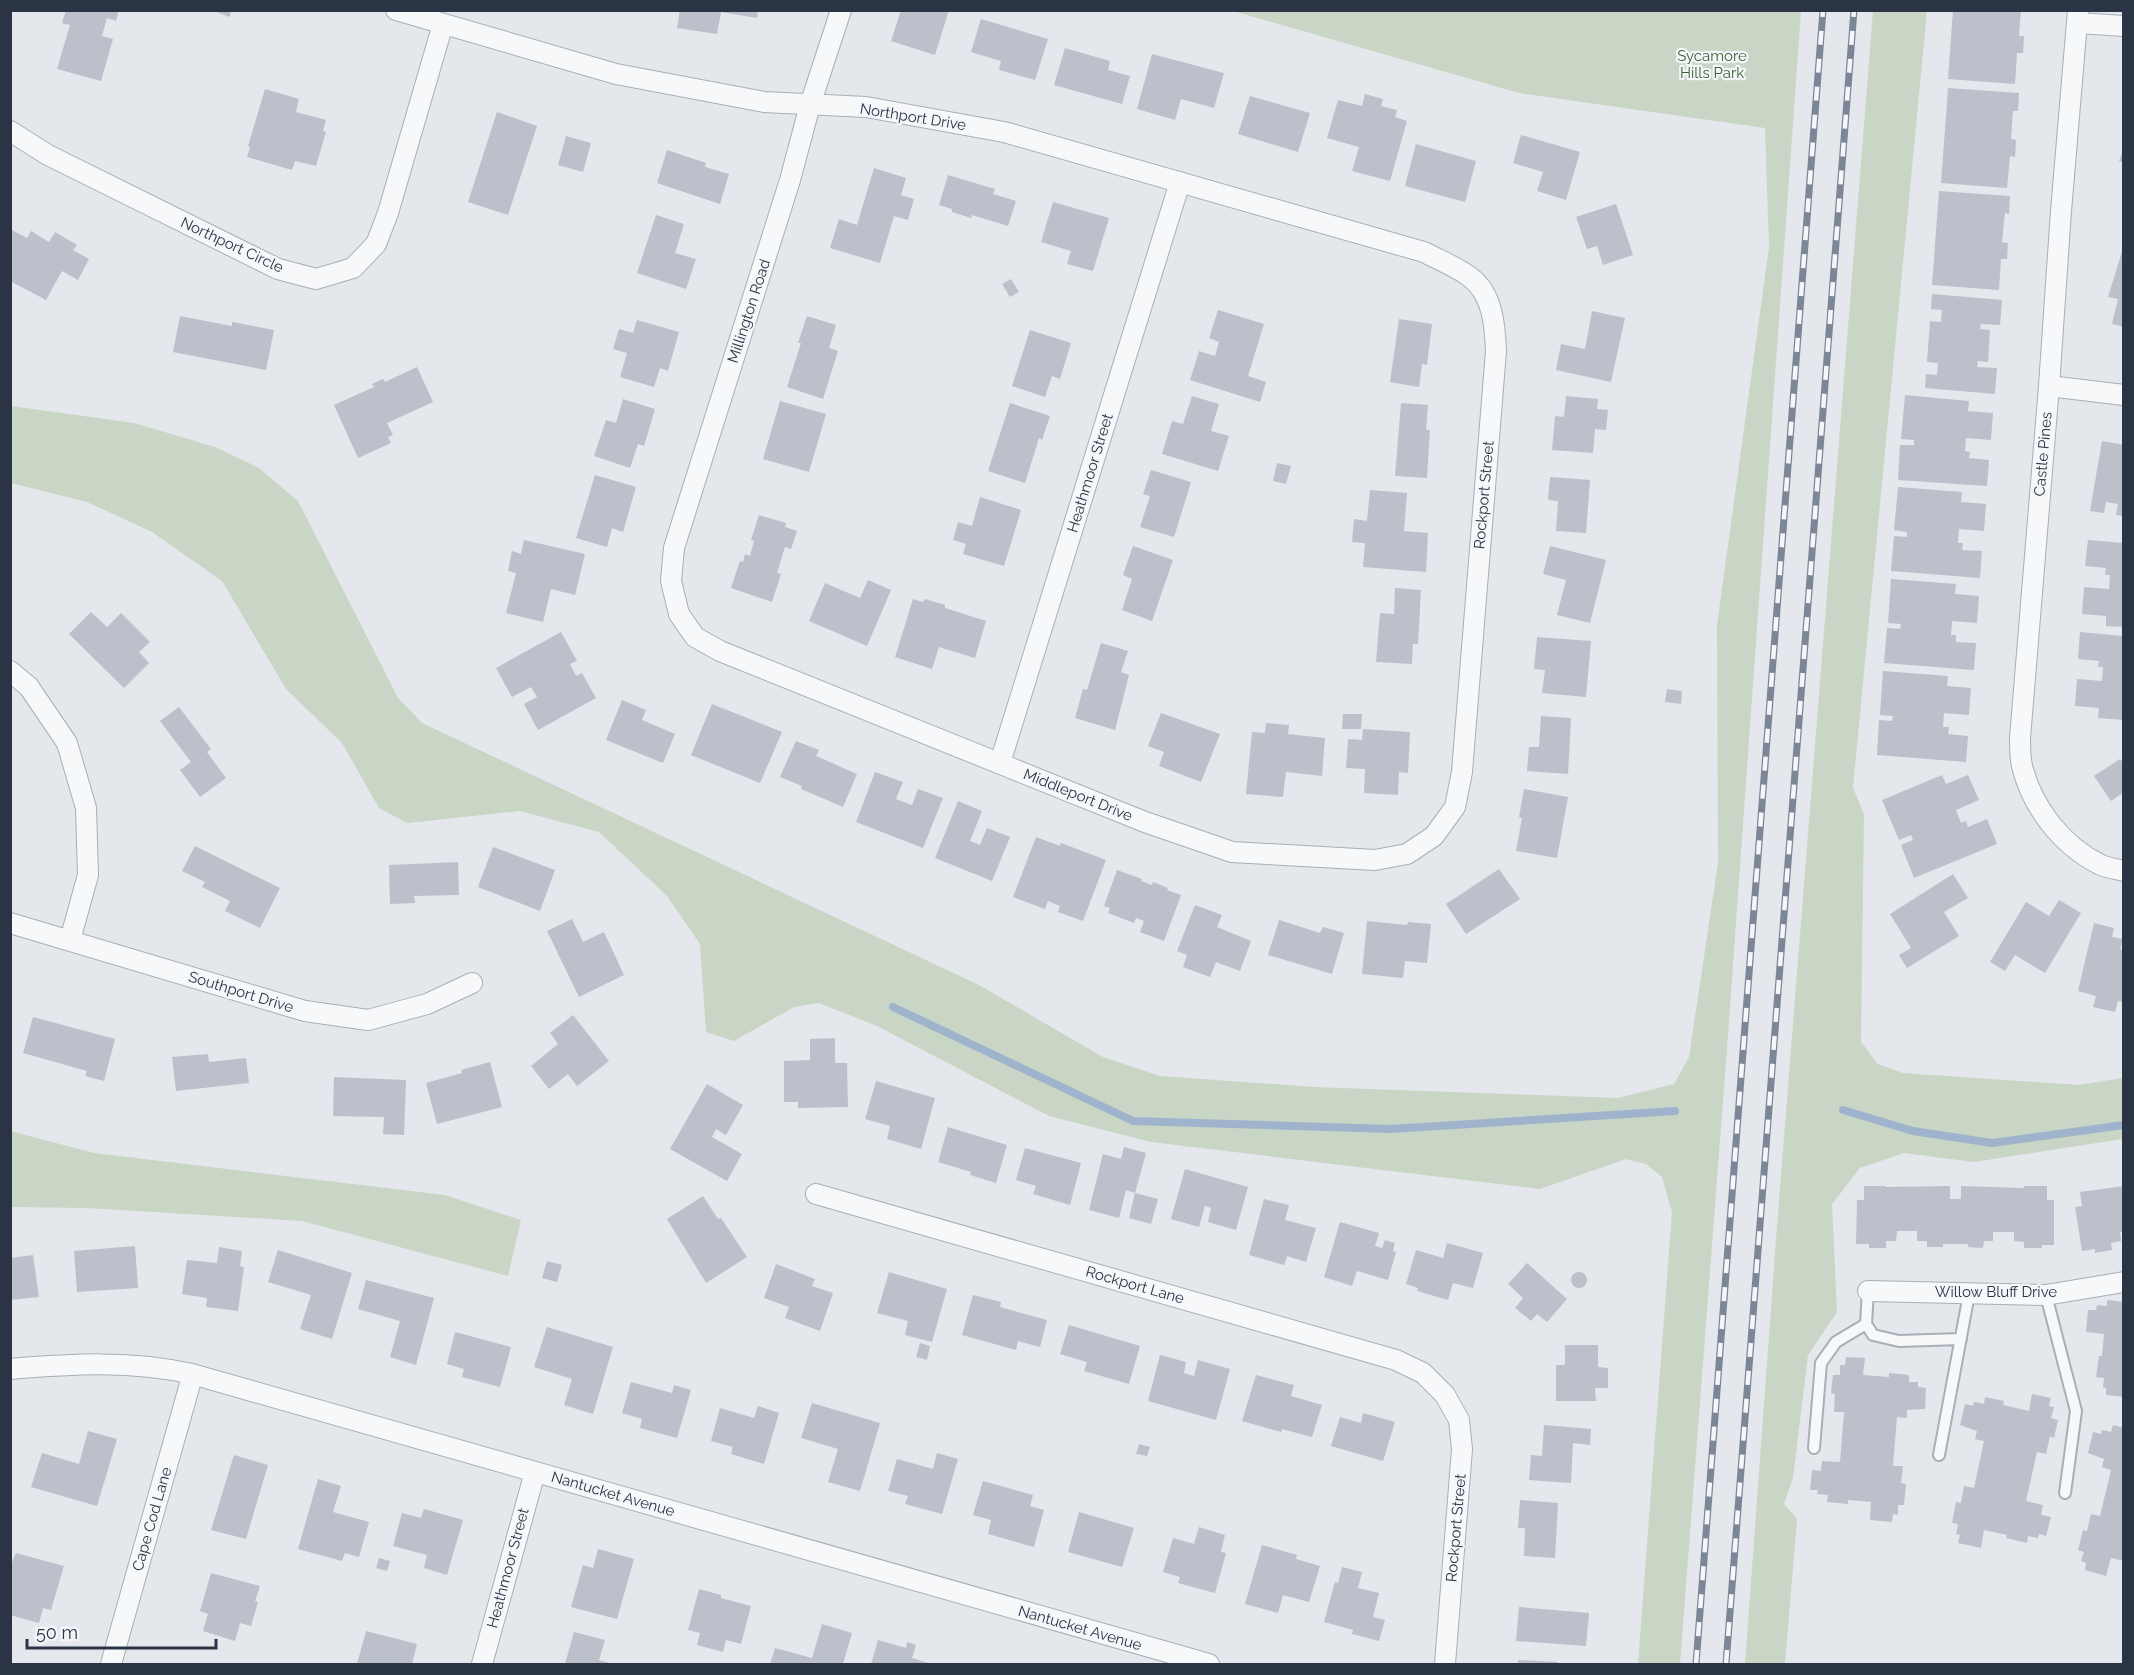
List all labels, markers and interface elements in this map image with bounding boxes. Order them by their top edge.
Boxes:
park label: Sycamore Hills Park [1677,47,1747,82]
street label: Northport Drive [859,100,968,134]
street label: Northport Circle [178,213,286,277]
street label: Millington Road [724,257,774,365]
street label: Heathmoor Street [1063,411,1117,535]
street label: Castle Pines [2030,411,2056,497]
street label: Rockport Street [1470,440,1498,550]
street label: Middleport Drive [1021,765,1135,825]
street label: Southport Drive [186,967,296,1017]
street label: Rockport Lane [1084,1262,1186,1308]
street label: Willow Bluff Drive [1935,1283,2057,1301]
street label: Cape Cod Lane [129,1465,175,1573]
street label: Nantucket Avenue [549,1468,677,1520]
street label: Rockport Street [1442,1473,1470,1583]
street label: Heathmoor Street [483,1506,533,1630]
street label: Nantucket Avenue [1016,1602,1144,1654]
scale bar [27,1612,216,1650]
text: 50 m [36,1622,78,1643]

